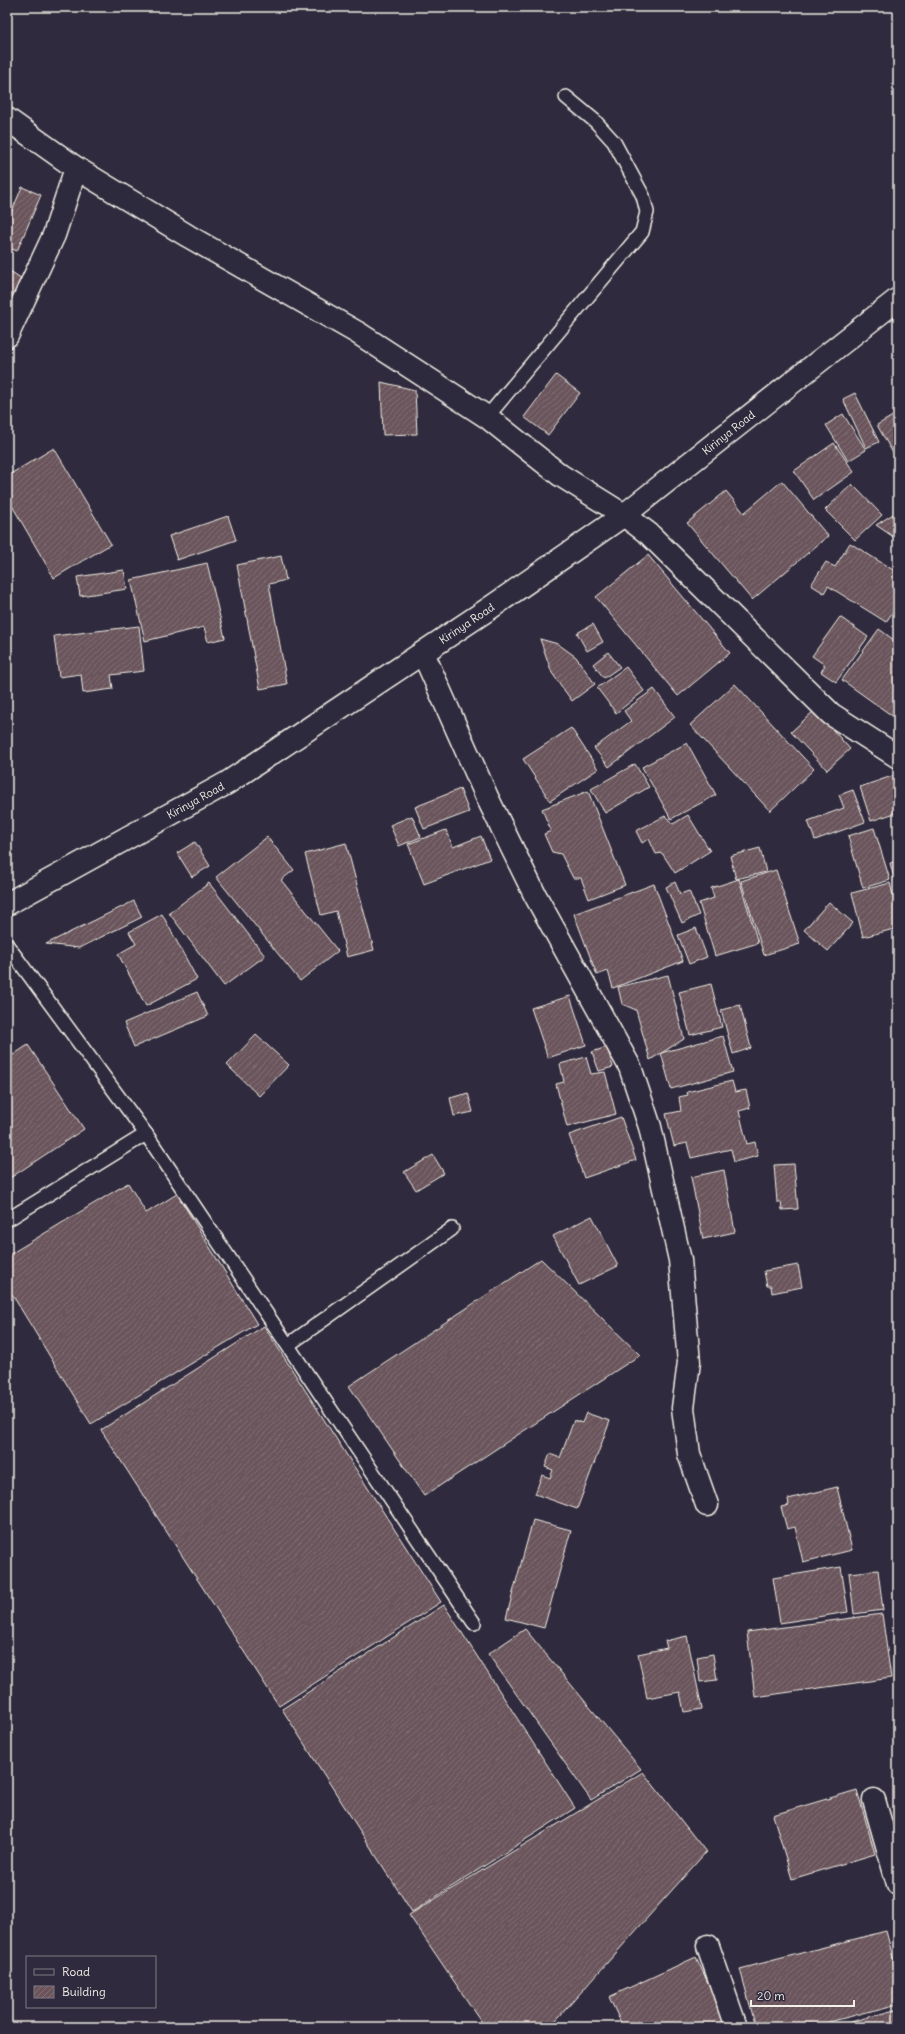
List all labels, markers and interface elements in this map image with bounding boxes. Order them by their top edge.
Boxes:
street label: Kirinya Road [699,407,758,458]
street label: Kirinya Road [436,600,498,647]
street label: Kirinya Road [164,779,227,822]
legend [26,1956,156,2008]
text: Road [62,1964,90,1979]
scale bar [751,1982,854,2008]
text: Building [62,1984,106,1999]
text: 20 m [757,1988,785,2003]

